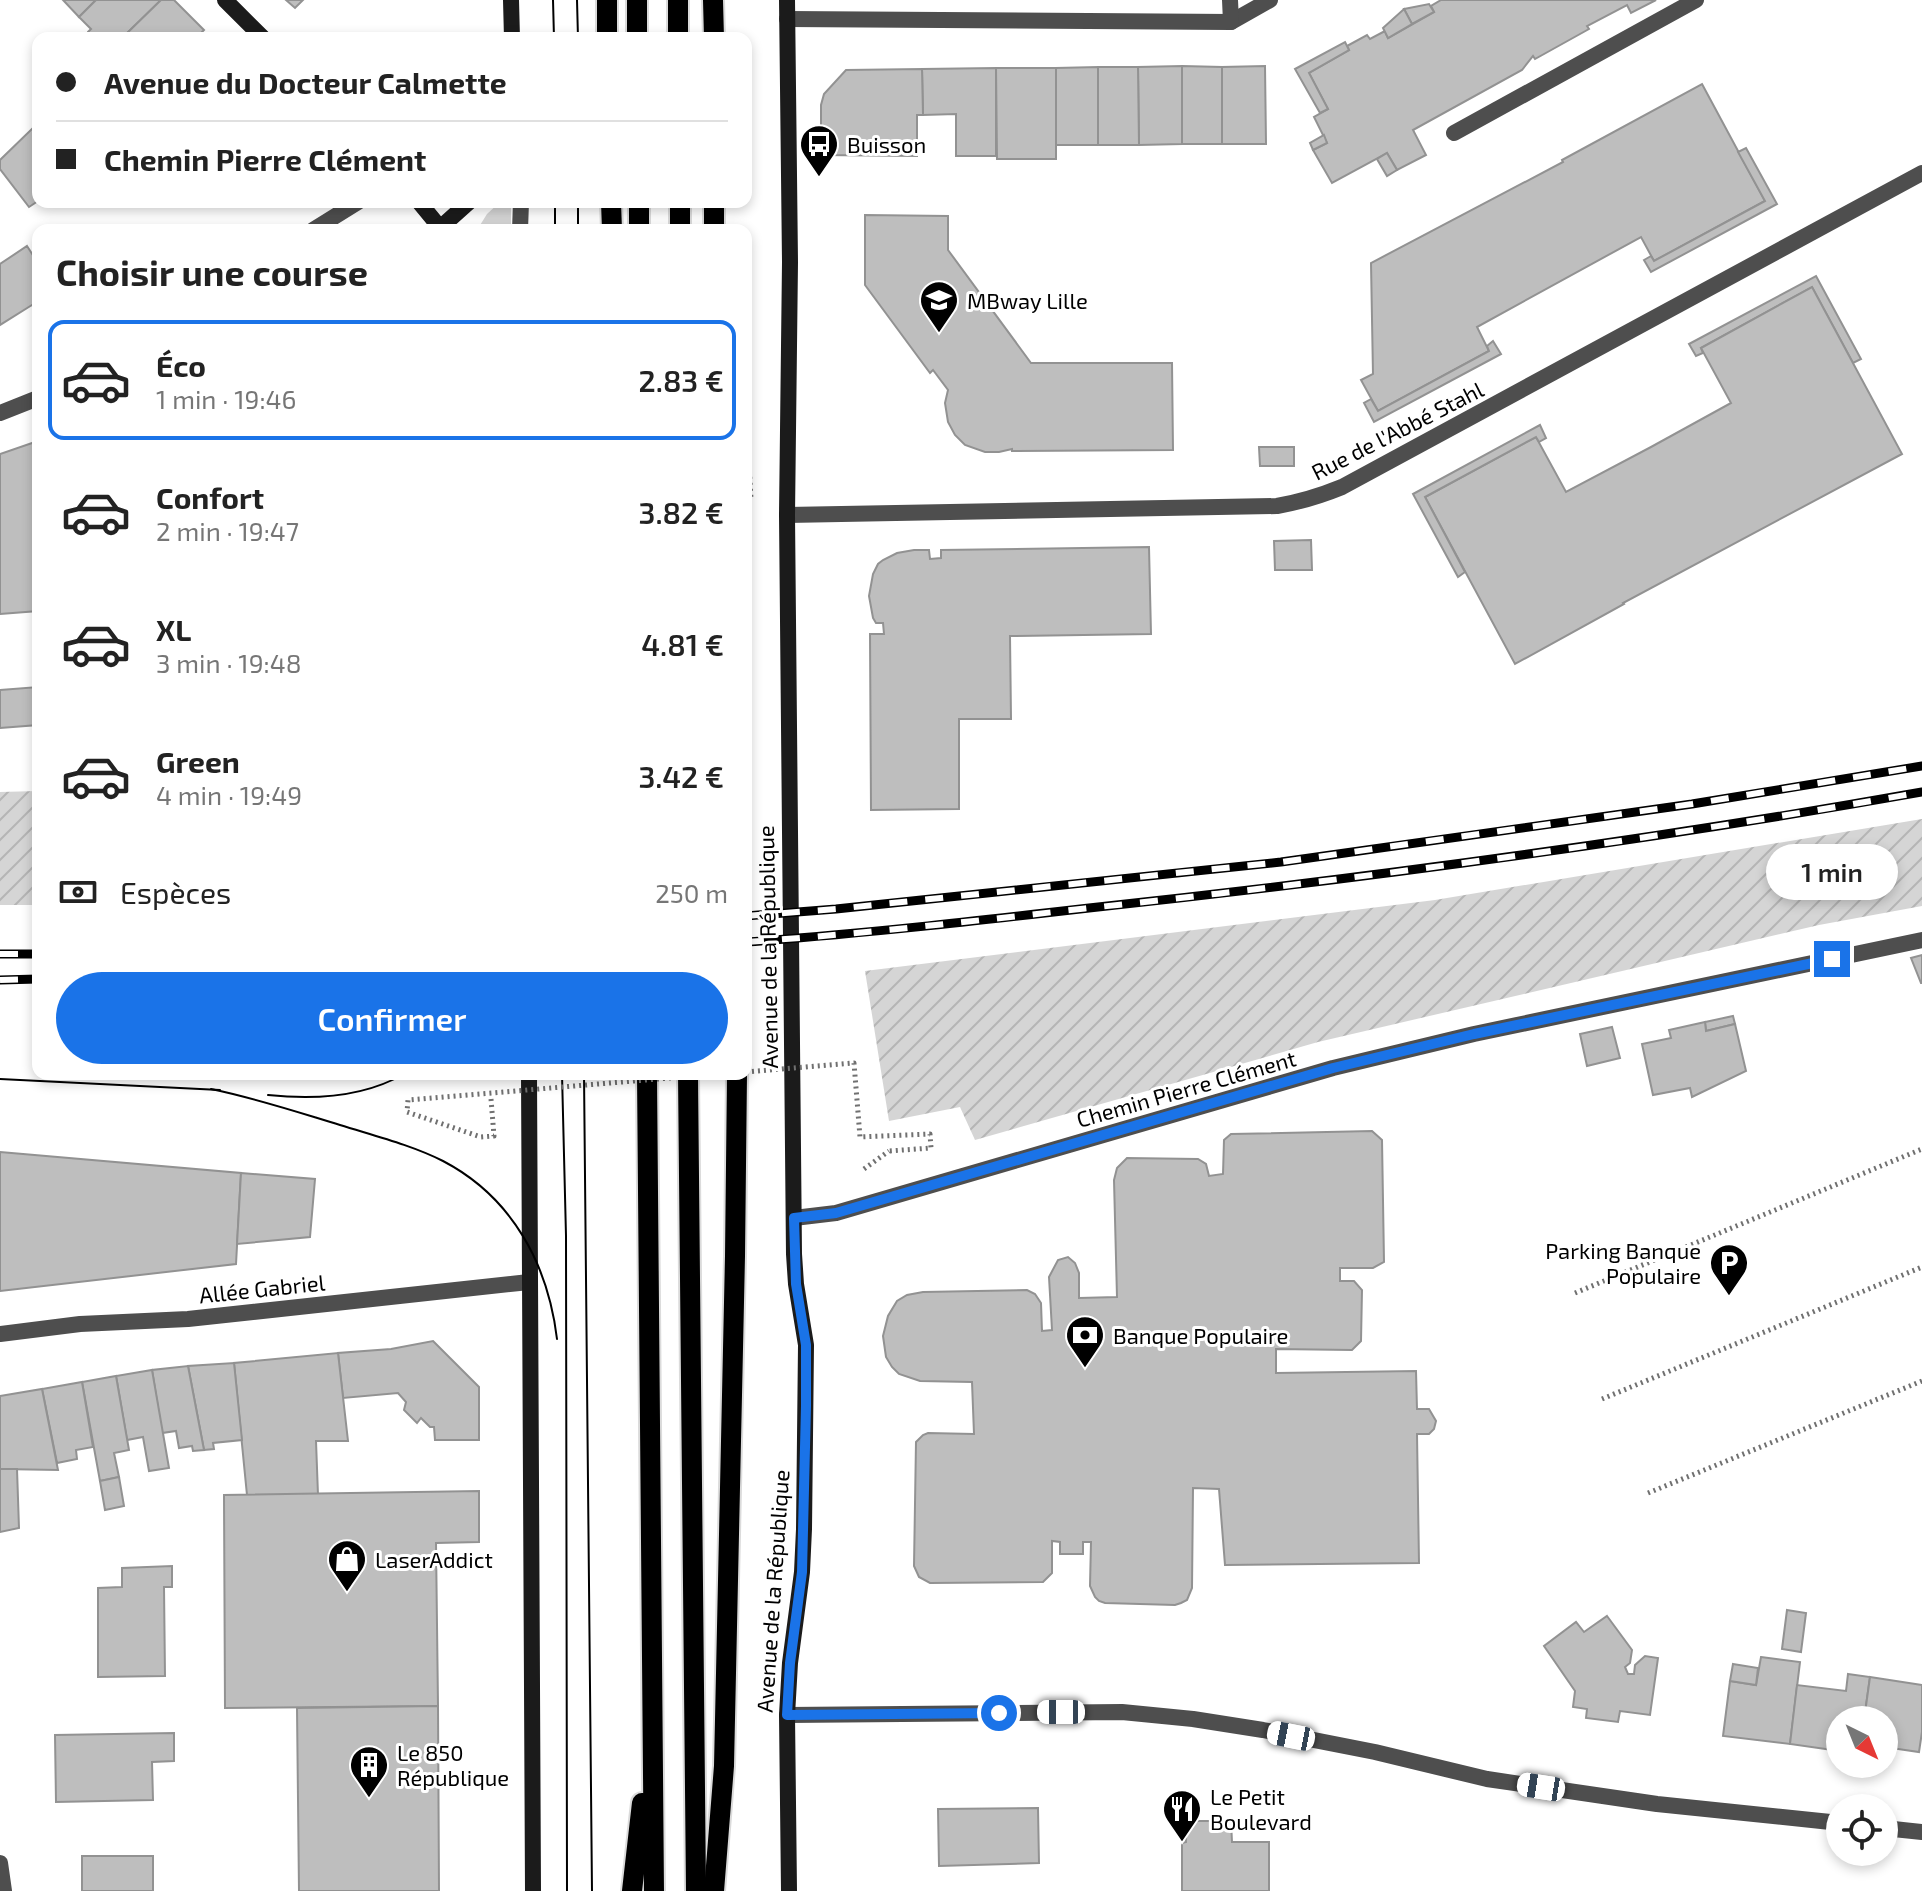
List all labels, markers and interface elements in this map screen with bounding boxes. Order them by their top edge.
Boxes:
text: Avenue du Docteur Calmette [104,64,507,100]
bus stop icon: Buisson [798,123,840,178]
place label: Buisson [847,131,926,157]
text: Chemin Pierre Clément [104,141,426,177]
text: Choisir une course [56,250,368,293]
school or university icon: MBway Lille [918,279,960,334]
place label: MBway Lille [967,287,1088,313]
icon: car [60,344,132,416]
text: Éco [156,347,206,383]
text: 2.83 € [639,362,724,398]
street label: Rue de l'Abbé Stahl [1307,375,1488,485]
text: 1 min · 19:46 [156,383,296,414]
icon: car [60,476,132,548]
text: Confort [156,479,264,515]
text: 3.82 € [639,494,724,530]
text: 2 min · 19:47 [156,515,299,546]
icon: car [60,608,132,680]
text: XL [156,611,191,647]
text: 4.81 € [641,626,724,662]
text: 3 min · 19:48 [156,647,301,678]
icon: car [60,740,132,812]
text: Green [156,743,240,779]
text: 3.42 € [638,758,724,794]
text: 4 min · 19:49 [156,779,302,810]
street label: Avenue de la République [752,825,782,1069]
callout: 1 min [1766,843,1898,899]
text: 1 min [1801,856,1863,887]
icon: cash [56,870,100,914]
text: Espèces [120,874,231,910]
text: 250 m [655,877,728,908]
route end [1814,941,1850,977]
button: Confirmer [56,972,728,1064]
street label: Chemin Pierre Clément [1073,1044,1299,1132]
place label: Parking Banque Populaire [1545,1237,1701,1288]
parking icon: Parking Banque Populaire [1708,1242,1750,1297]
street label: Allée Gabriel [198,1268,327,1308]
bank icon: Banque Populaire [1064,1314,1106,1369]
place label: Banque Populaire [1113,1322,1288,1348]
street label: Avenue de la République [751,1469,793,1713]
shop icon: LaserAddict [326,1538,368,1593]
place label: LaserAddict [375,1546,493,1572]
route start [981,1695,1017,1731]
car [1037,1700,1085,1724]
north arrow [1826,1706,1898,1778]
map controls [1826,1706,1898,1866]
car [1265,1720,1317,1752]
place label: Le 850 République [397,1739,509,1790]
building icon: Le 850 République [348,1744,390,1799]
car [1515,1771,1567,1803]
place label: Le Petit Boulevard [1210,1783,1312,1834]
restaurant icon: Le Petit Boulevard [1161,1788,1203,1843]
button: locate [1826,1794,1898,1866]

